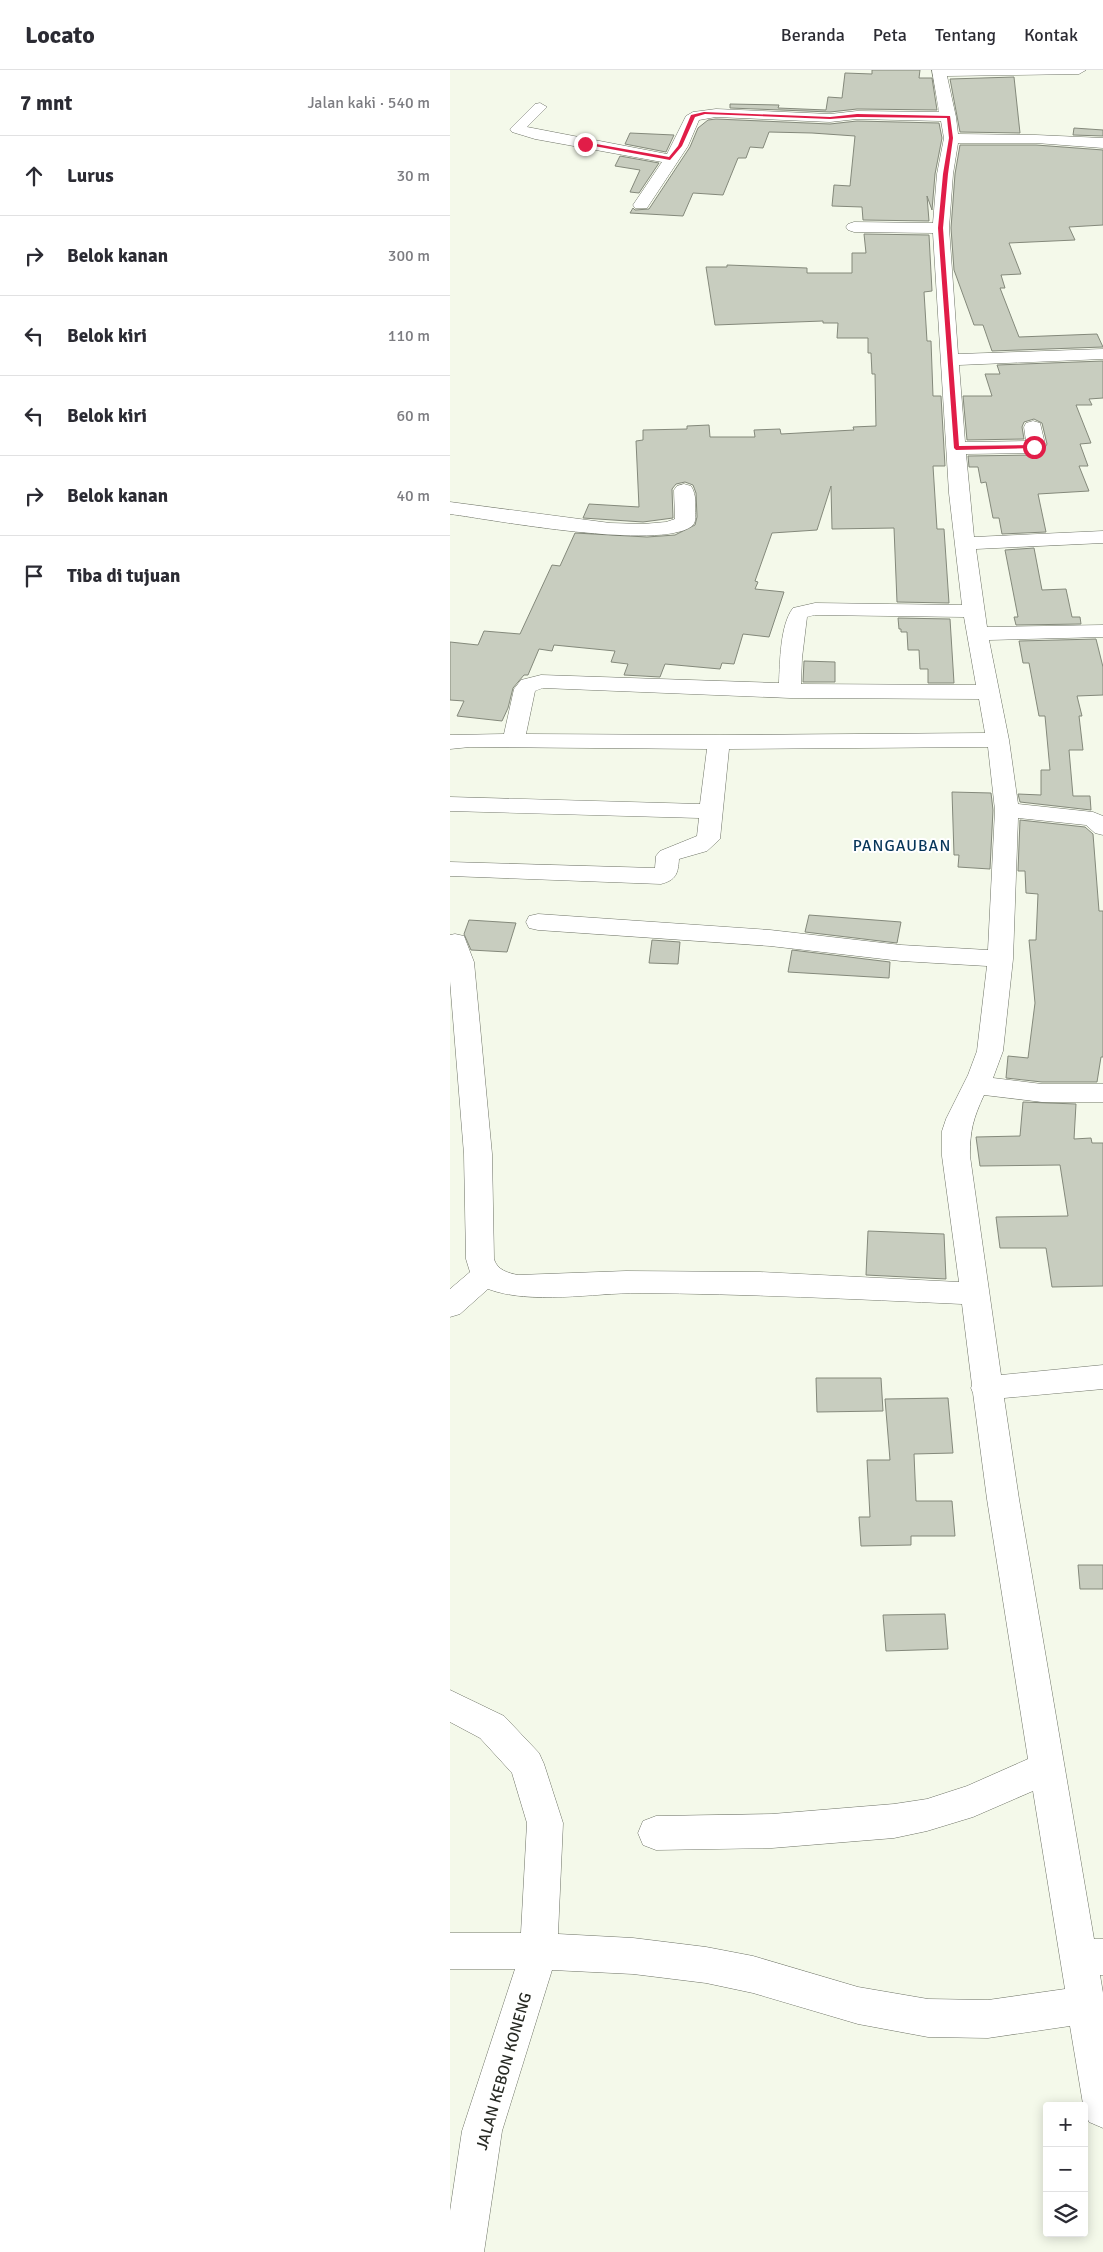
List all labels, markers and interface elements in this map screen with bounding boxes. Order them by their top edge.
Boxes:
text: Locato [25,20,95,50]
text: Beranda [781,24,845,46]
text: Peta [873,24,907,46]
text: Tentang [935,24,996,46]
text: Kontak [1024,24,1078,46]
text: 7 mnt [20,90,72,116]
text: Jalan kaki · 540 m [308,93,430,113]
route end [574,133,597,156]
icon: ahead [20,162,48,190]
text: Lurus [67,164,114,188]
text: 30 m [396,166,430,186]
icon: right [20,242,48,270]
text: Belok kanan [67,244,168,268]
text: 300 m [388,246,430,266]
icon: left [20,322,48,350]
text: Belok kiri [67,324,147,348]
text: 110 m [388,326,430,346]
icon: left [20,402,48,430]
text: Belok kiri [67,404,147,428]
text: 60 m [396,406,430,426]
route start [1023,436,1046,459]
icon: right [20,482,48,510]
text: Belok kanan [67,484,168,508]
text: 40 m [396,486,430,506]
icon: arrive [20,562,48,590]
text: Tiba di tujuan [67,564,180,588]
district label: PANGAUBAN [853,836,951,856]
street label: JALAN KEBON KONENG [472,1990,536,2152]
map controls [1043,2102,1088,2237]
button: + [1043,2102,1088,2147]
button: − [1043,2147,1088,2192]
button: layers [1043,2192,1088,2237]

